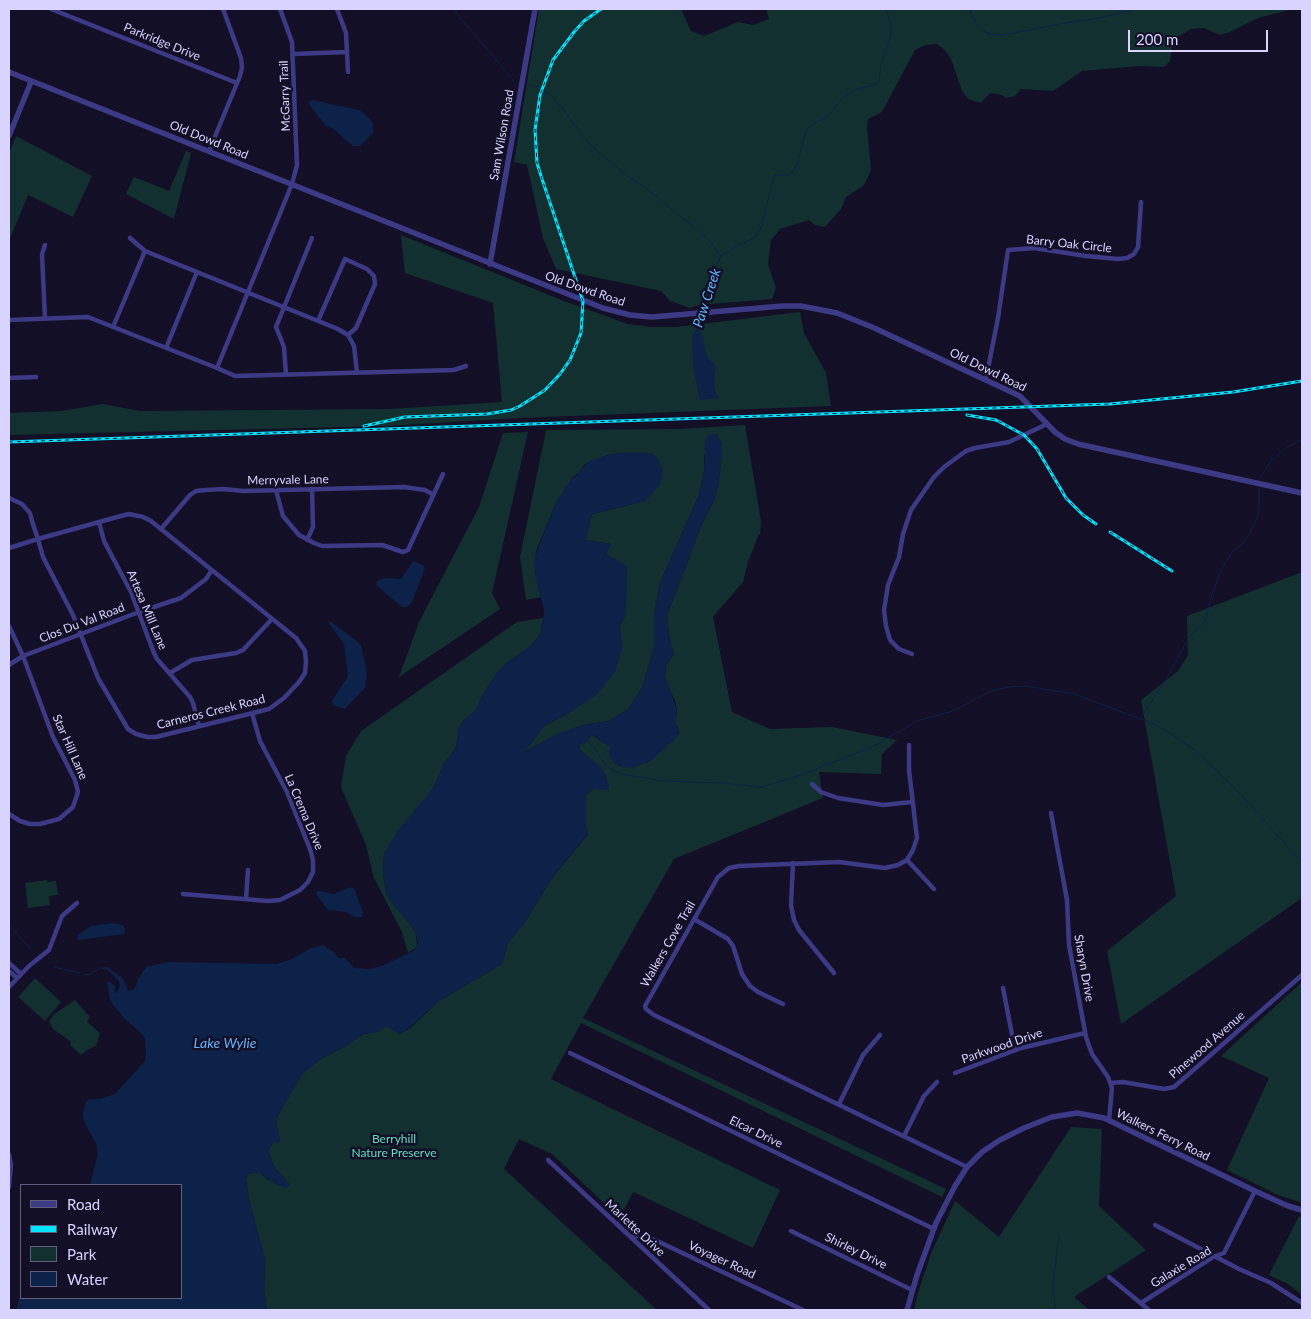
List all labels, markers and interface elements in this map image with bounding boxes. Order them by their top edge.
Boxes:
street label: Parkridge Drive [121,20,203,64]
scale bar [1131,20,1271,52]
text: 200 m [1136,30,1178,48]
street label: McGarry Trail [277,60,293,132]
street label: Sam Wilson Road [487,89,517,181]
street label: Old Dowd Road [168,118,250,162]
street label: Barry Oak Circle [1025,232,1113,256]
water label: Paw Creek [690,266,724,330]
street label: Old Dowd Road [543,269,627,309]
street label: Old Dowd Road [947,345,1029,395]
street label: Merryvale Lane [247,472,329,488]
street label: Artesa Mill Lane [124,568,170,652]
street label: Clos Du Val Road [37,600,127,646]
street label: Carneros Creek Road [155,692,267,732]
street label: Star Hill Lane [49,712,91,782]
street label: La Crema Drive [282,772,326,852]
street label: Walkers Cove Trail [638,898,698,990]
street label: Sharyn Drive [1071,933,1097,1003]
street label: Pinewood Avenue [1166,1008,1248,1082]
street label: Parkwood Drive [960,1025,1044,1067]
water label: Lake Wylie [194,1035,256,1051]
street label: Walkers Ferry Road [1114,1106,1212,1164]
street label: Elcar Drive [727,1113,785,1151]
park label: Berryhill Nature Preserve [351,1132,437,1160]
legend [20,1184,182,1299]
text: Road [67,1195,100,1213]
street label: Marlette Drive [602,1197,668,1259]
text: Railway [67,1220,118,1238]
street label: Shirley Drive [823,1230,889,1272]
street label: Voyager Road [686,1238,758,1282]
street label: Galaxie Road [1148,1243,1214,1291]
text: Park [67,1245,96,1263]
text: Water [67,1270,108,1288]

